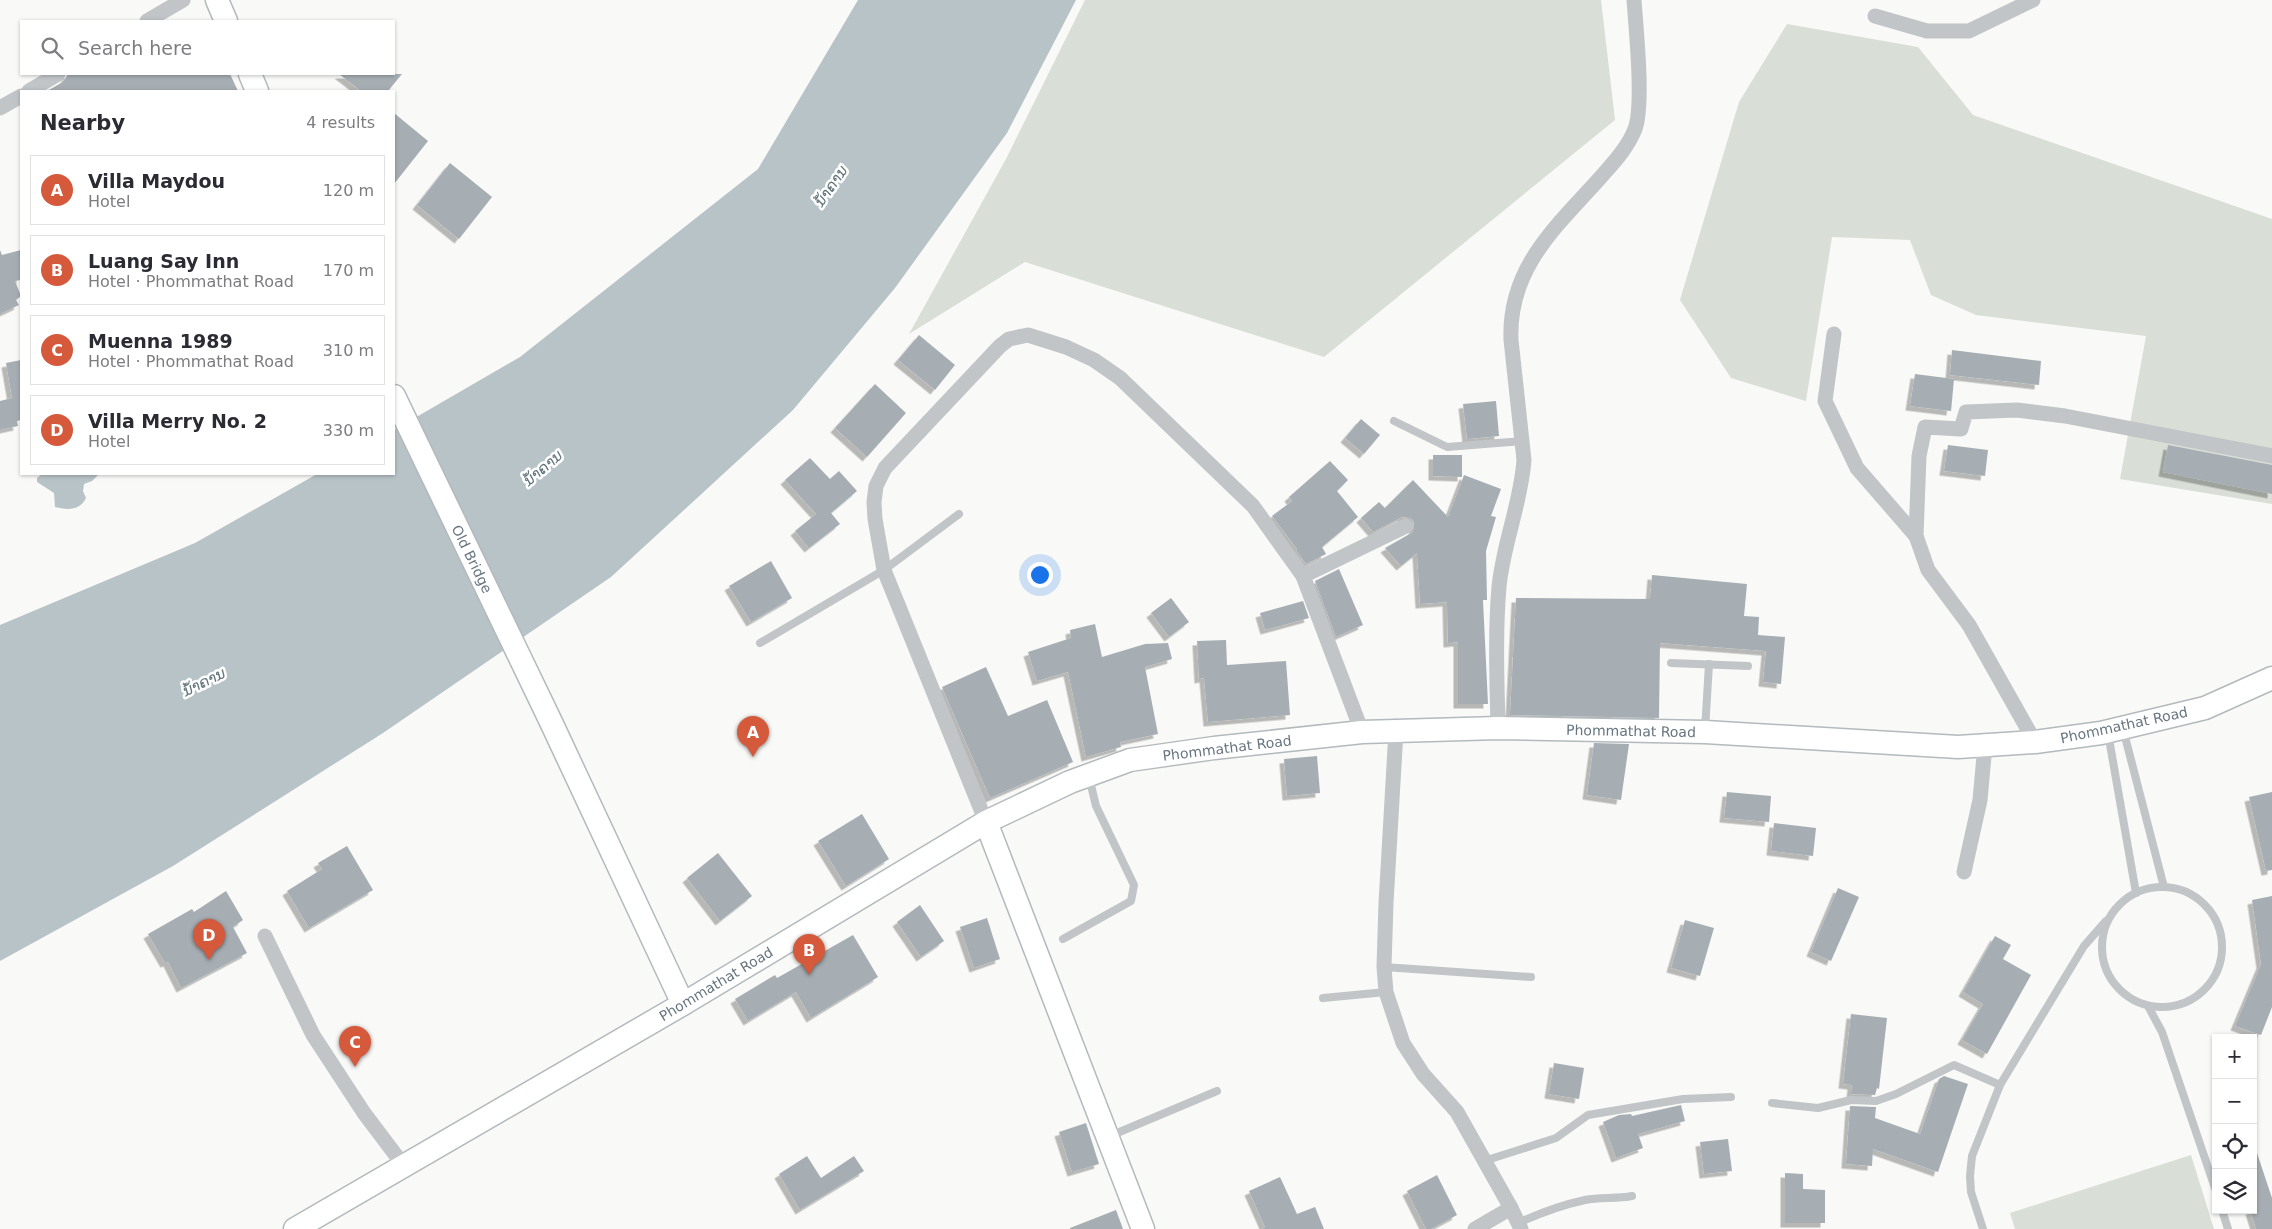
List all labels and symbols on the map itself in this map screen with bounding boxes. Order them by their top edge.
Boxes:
water label: ນ້ຳຄານ [809,161,852,211]
water label: ນ້ຳຄານ [518,445,567,490]
street label: Old Bridge [449,522,495,596]
your location [1027,562,1053,588]
water label: ນ້ຳຄານ [178,663,229,701]
street label: Phommathat Road [2059,704,2189,746]
pin: A [737,716,769,757]
street label: Phommathat Road [1566,722,1696,740]
street label: Phommathat Road [1162,732,1292,764]
pin: D [193,919,225,960]
pin: B [793,934,825,975]
street label: Phommathat Road [656,944,776,1024]
pin: C [339,1026,371,1067]

